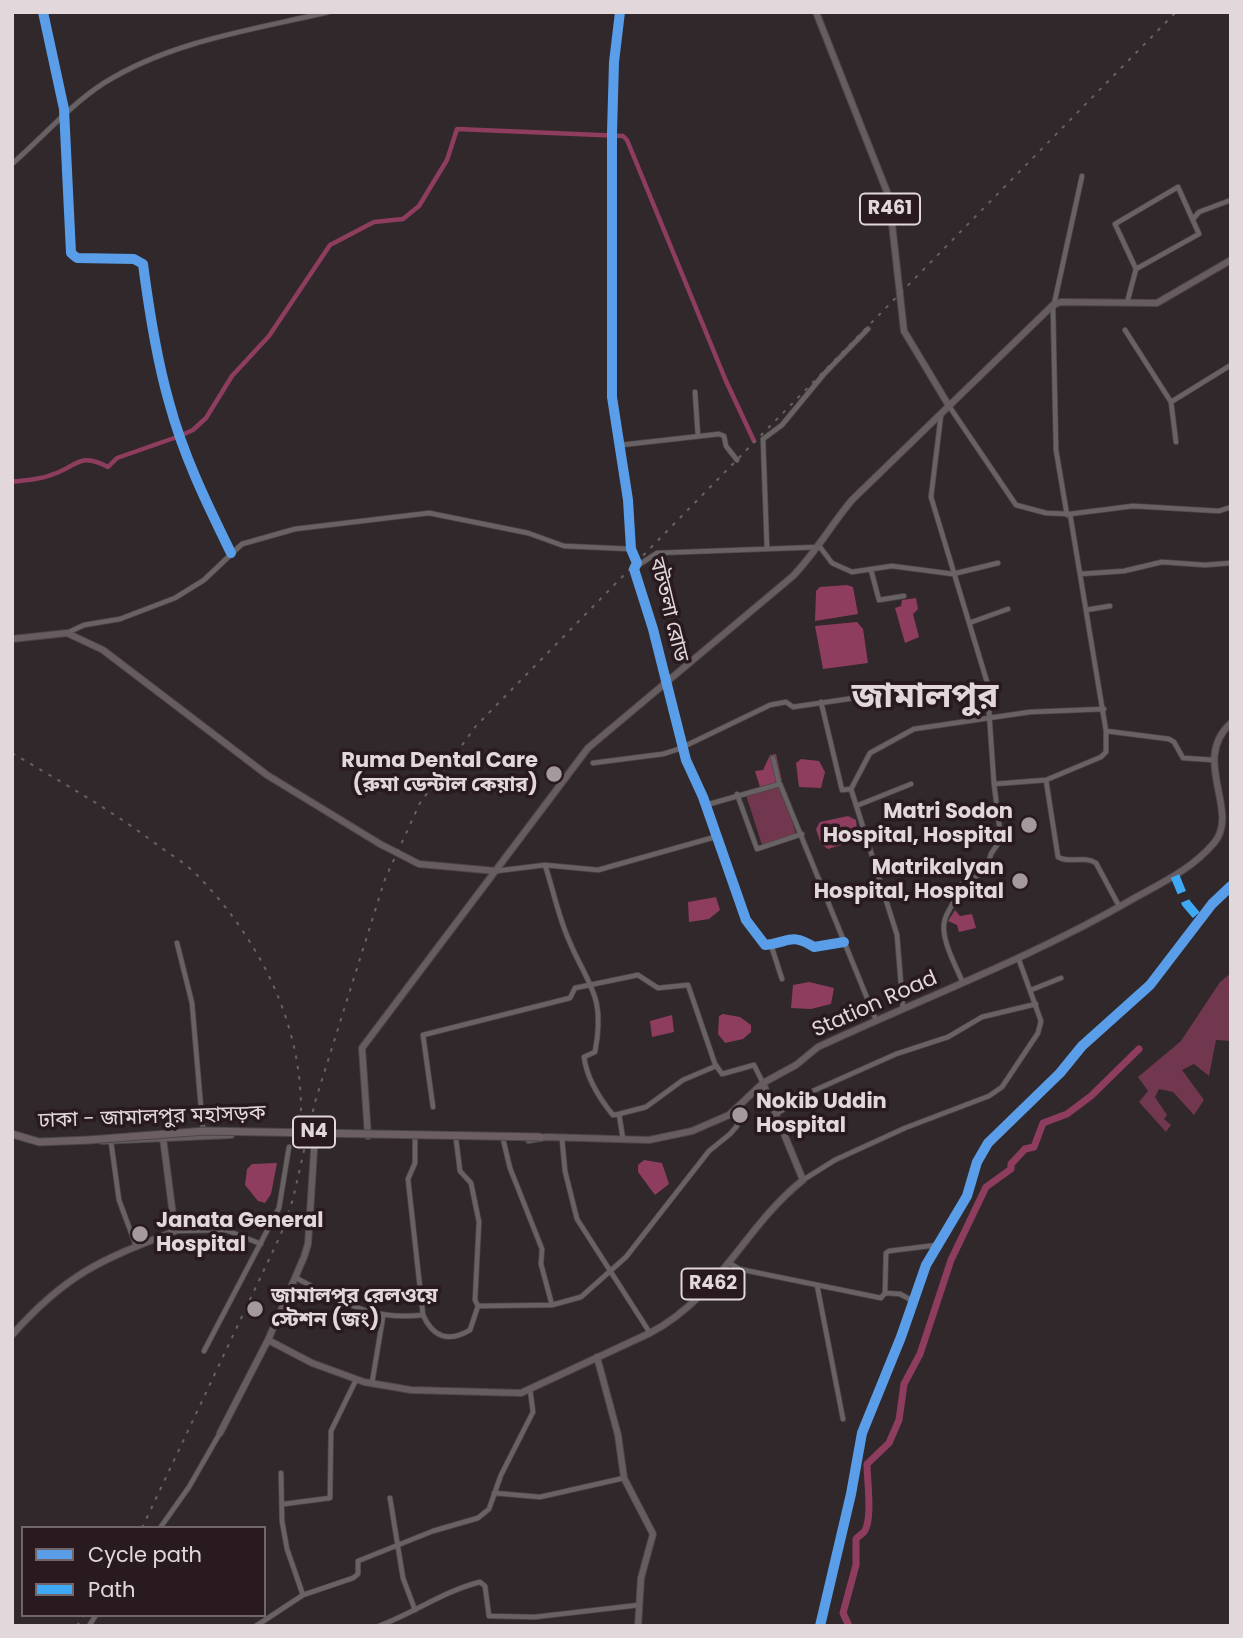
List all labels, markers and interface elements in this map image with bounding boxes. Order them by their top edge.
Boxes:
road number: R461 [860,194,920,224]
street label: বটতলা রোড [643,556,693,664]
district label: জামালপুর [852,677,998,719]
place label: Ruma Dental Care (রুমা ডেন্টাল কেয়ার) [341,749,538,799]
marker: Ruma Dental Care (রুমা ডেন্টাল কেয়ার) [544,764,564,784]
place label: Matri Sodon Hospital, Hospital [823,800,1013,850]
marker: Matri Sodon Hospital, Hospital [1019,815,1039,835]
place label: Matrikalyan Hospital, Hospital [814,856,1004,906]
marker: Matrikalyan Hospital, Hospital [1010,871,1030,891]
street label: Station Road [809,966,941,1044]
place label: Nokib Uddin Hospital [756,1090,887,1140]
street label: ঢাকা - জামালপুর মহাসড়ক [38,1101,266,1135]
marker: Nokib Uddin Hospital [730,1105,750,1125]
road number: N4 [293,1116,335,1148]
place label: Janata General Hospital [156,1209,324,1259]
marker: Janata General Hospital [130,1224,150,1244]
road number: R462 [682,1268,744,1300]
place label: জামালপুর রেলওয়ে স্টেশন (জং) [271,1284,438,1334]
marker: জামালপুর রেলওয়ে স্টেশন (জং) [245,1299,265,1319]
legend [21,1526,266,1617]
text: Cycle path [88,1540,202,1569]
text: Path [88,1575,135,1604]

